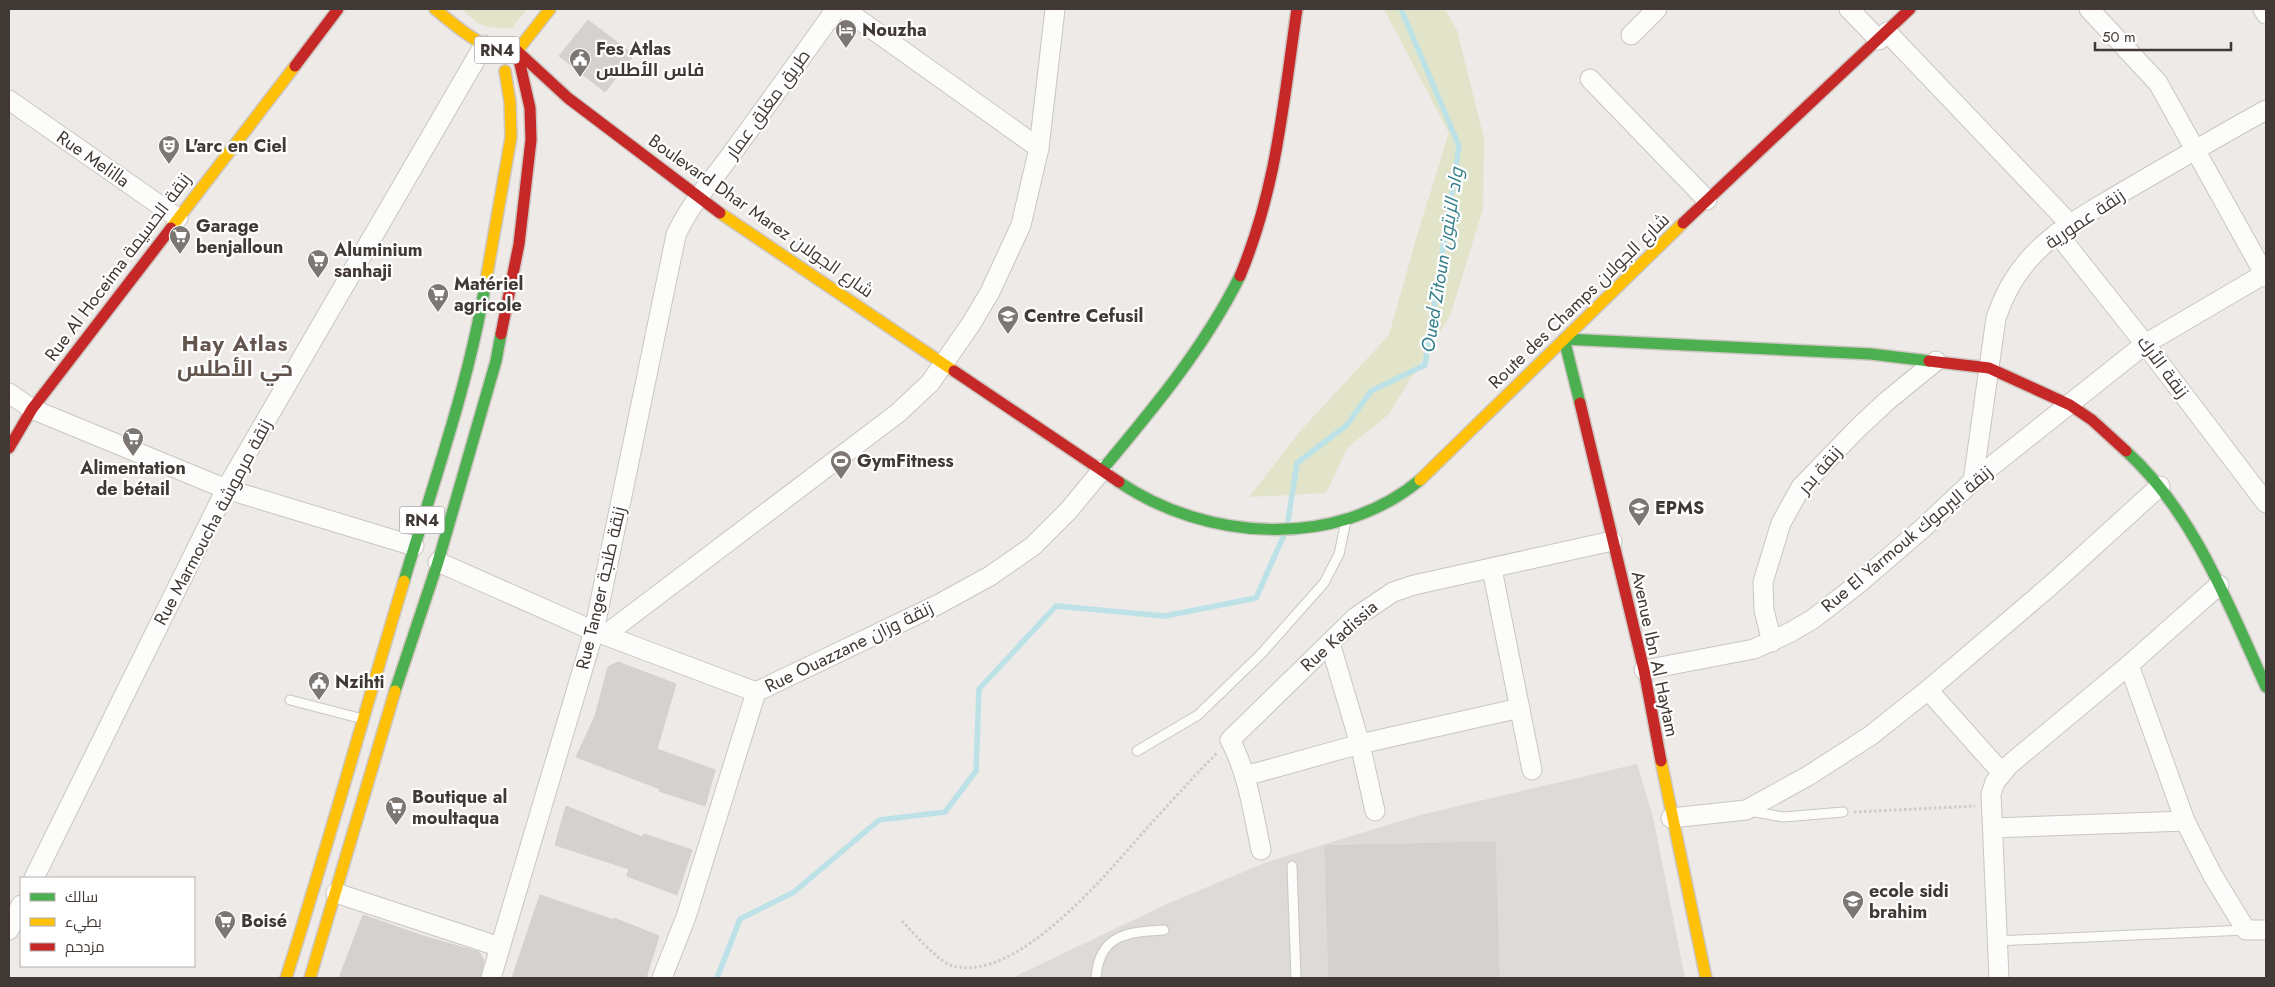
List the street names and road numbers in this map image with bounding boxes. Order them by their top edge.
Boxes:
road number: RN4 [474,36,520,64]
street label: طريق مغلق عمار [719,44,817,165]
street label: Rue Melilla [51,124,135,194]
street label: Boulevard Dhar Marez شارع الجولان [643,128,879,304]
street label: Rue Al Hoceima زنقة الحسيمة [38,167,198,367]
street label: زنقة عمورية [2040,183,2130,255]
street label: Route des Champs شارع الجولان [1483,207,1675,395]
street label: زنقة الأرك [2131,330,2195,404]
street label: Rue Marmoucha زنقة مرموشة [148,414,278,630]
street label: زنقة بدر [1791,440,1848,500]
street label: Rue El Yarmouk زنقة اليرموك [1816,459,1998,619]
street label: Rue Tanger زنقة طنجة [570,504,632,672]
road number: RN4 [400,506,444,534]
street label: Avenue Ibn Al Haytam [1625,569,1685,739]
street label: Rue Kadissia [1295,594,1383,678]
street label: Rue Ouazzane زنقة وزان [760,595,938,699]

